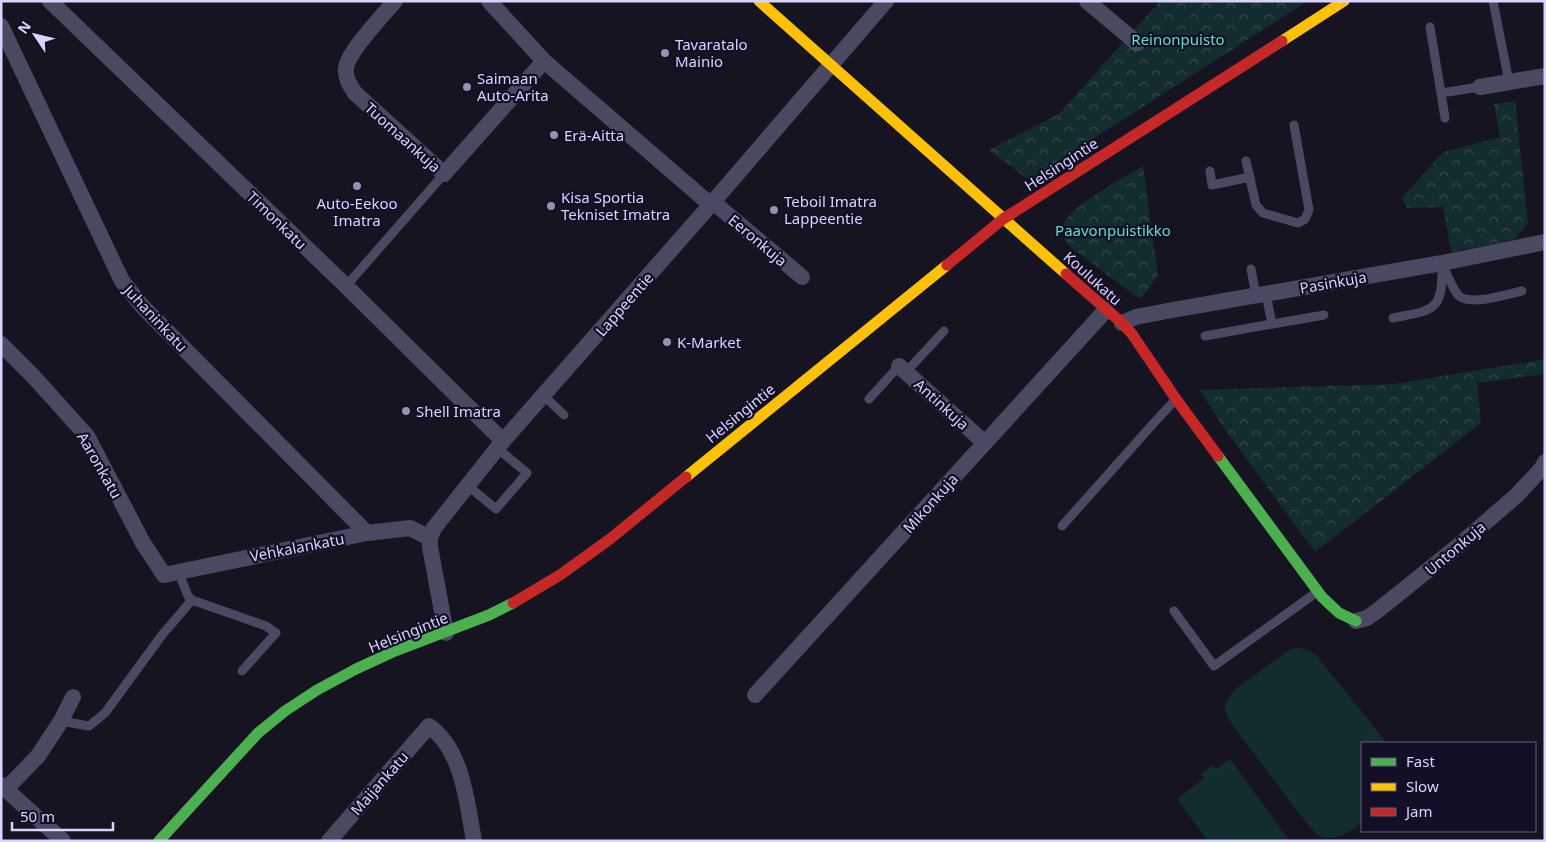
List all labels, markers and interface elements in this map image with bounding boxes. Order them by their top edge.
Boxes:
north arrow [10,10,60,60]
text: N [13,17,35,37]
park label: Reinonpuisto [1131,29,1225,49]
place label: Tavaratalo Mainio [675,34,748,71]
marker: Tavaratalo Mainio [659,47,671,59]
place label: Saimaan Auto-Arita [477,68,549,105]
marker: Saimaan Auto-Arita [461,81,473,93]
street label: Tuomaankuja [361,98,445,176]
place label: Erä-Aitta [564,125,624,145]
marker: Erä-Aitta [548,129,560,141]
street label: Helsingintie [1020,133,1102,195]
marker: Auto-Eekoo Imatra [351,180,363,192]
street label: Timonkatu [243,187,311,253]
place label: Kisa Sportia Tekniset Imatra [561,187,670,224]
place label: Teboil Imatra Lappeentie [784,191,877,228]
place label: Auto-Eekoo Imatra [316,193,398,230]
marker: Kisa Sportia Tekniset Imatra [545,200,557,212]
marker: Teboil Imatra Lappeentie [768,204,780,216]
street label: Eeronkuja [725,210,791,270]
park label: Paavonpuistikko [1055,220,1171,240]
street label: Koulukatu [1060,247,1126,309]
street label: Pasinkuja [1298,266,1368,298]
street label: Lappeentie [591,268,657,340]
street label: Juhaninkatu [118,279,192,356]
place label: K-Market [677,332,742,352]
marker: K-Market [661,336,673,348]
street label: Antinkuja [910,374,974,434]
street label: Helsingintie [701,379,779,447]
place label: Shell Imatra [416,401,501,421]
marker: Shell Imatra [400,405,412,417]
street label: Aaronkatu [73,428,127,502]
street label: Mikonkuja [898,469,962,537]
street label: Untonkuja [1420,517,1490,579]
street label: Vehkalankatu [248,528,346,566]
street label: Helsingintie [365,607,451,657]
legend [1361,742,1536,832]
street label: Maijankatu [346,747,412,819]
text: Fast [1406,751,1435,771]
text: Slow [1406,776,1439,796]
scale bar [12,800,114,832]
text: Jam [1404,801,1433,821]
text: 50 m [20,806,55,826]

